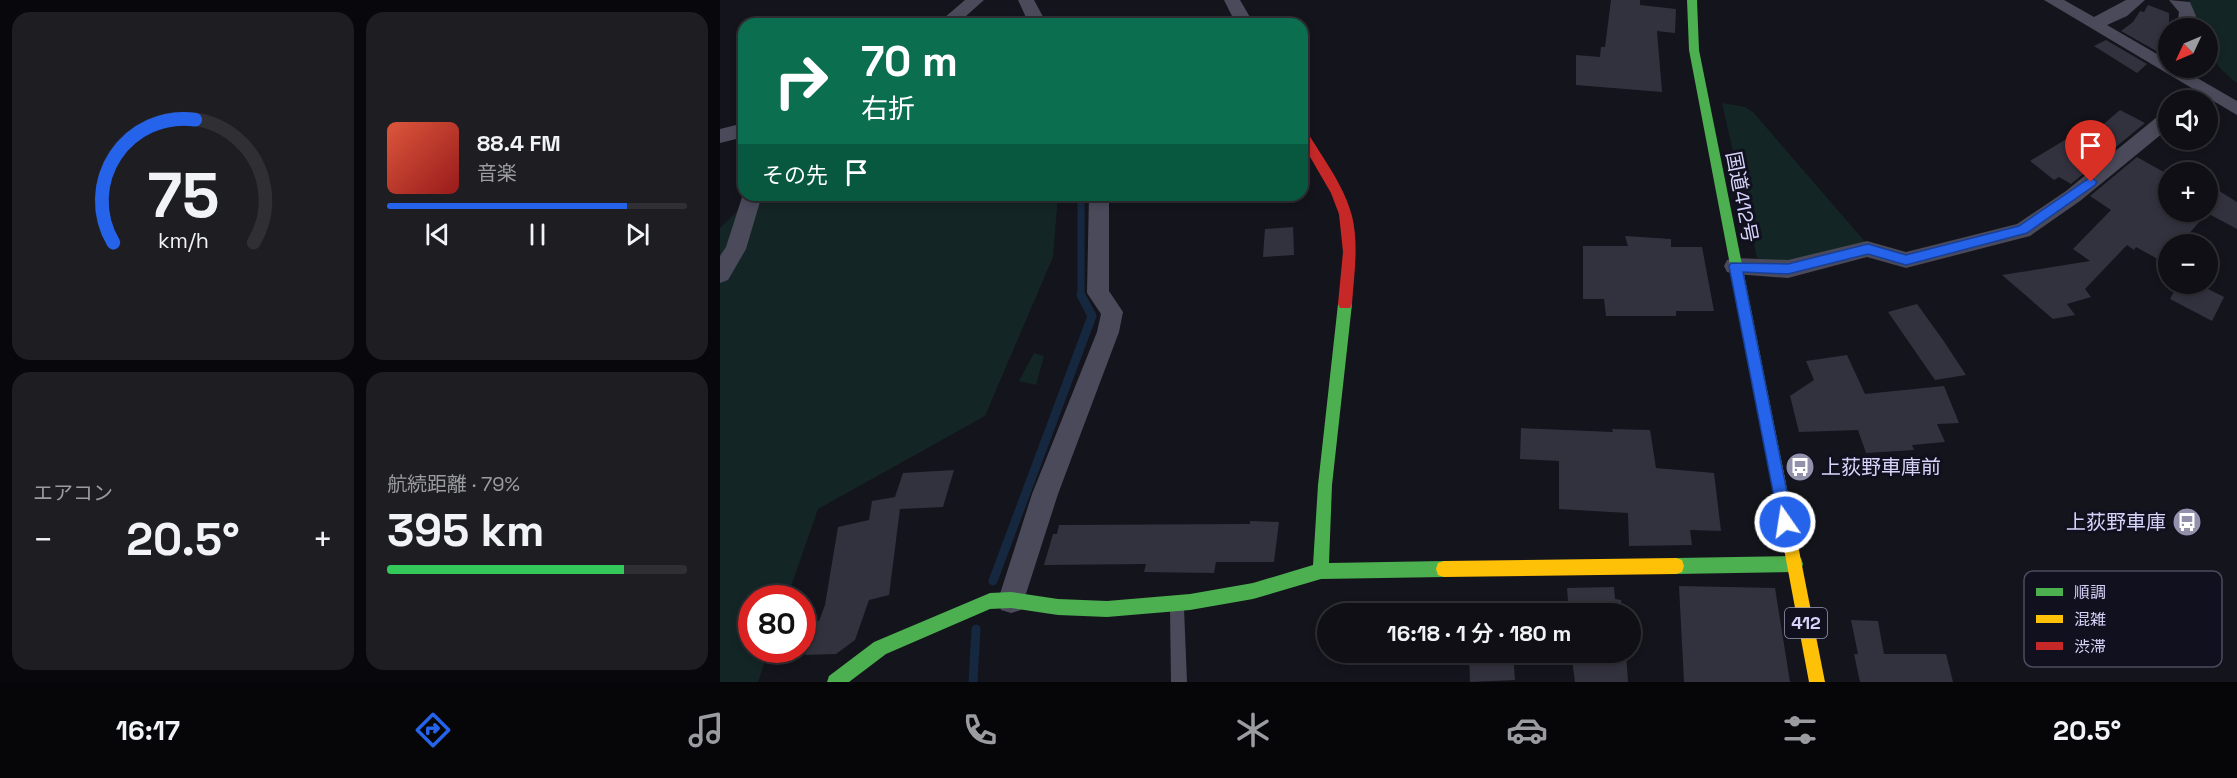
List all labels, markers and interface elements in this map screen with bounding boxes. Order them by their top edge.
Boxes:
north arrow [2158,18,2218,78]
map controls [2158,18,2218,294]
text: 70 m [861,35,958,88]
icon: right [762,42,840,120]
button: sound [2158,90,2218,150]
text: 右折 [861,91,915,126]
pin [2065,120,2116,182]
text: 88.4 FM [477,129,561,157]
icon: arrive [2074,129,2107,162]
street label: 国道412号 [1720,149,1764,245]
text: 75 [147,156,219,235]
icon: arrive [840,156,873,189]
text: 音楽 [477,160,517,186]
text: その先 [762,161,828,189]
button: + [2158,162,2218,222]
icon: previous [421,218,454,251]
icon: pause [521,218,554,251]
icon: next [621,218,654,251]
text: km/h [157,228,209,255]
button: − [2158,234,2218,294]
bus stop icon: 上荻野車庫前 [1784,451,1816,483]
place label: 上荻野車庫前 [1821,454,1941,480]
text: 航続距離 · 79% [387,471,520,497]
text: エアコン [33,480,113,506]
position arrow [1753,490,1817,554]
text: 395 km [387,502,544,559]
bus stop icon: 上荻野車庫 [2171,506,2203,538]
place label: 上荻野車庫 [2066,509,2166,535]
text: 20.5° [126,511,240,568]
text: − [33,519,53,561]
text: + [313,519,333,561]
legend [2024,571,2222,667]
text: 順調 [2074,582,2106,603]
speed limit sign: 80 [738,585,816,663]
road number: 412 [1785,608,1827,638]
text: 混雑 [2074,609,2106,630]
text: 16:18 · 1 分 · 180 m [1387,619,1571,647]
text: 渋滞 [2074,636,2106,657]
icon: directions [412,709,454,751]
icon: music [685,709,727,751]
icon: phone [959,709,1001,751]
icon: climate [1232,709,1274,751]
icon: car [1506,709,1548,751]
icon: filters [1779,709,1821,751]
text: 16:17 [116,713,180,748]
text: 20.5° [2053,713,2121,748]

